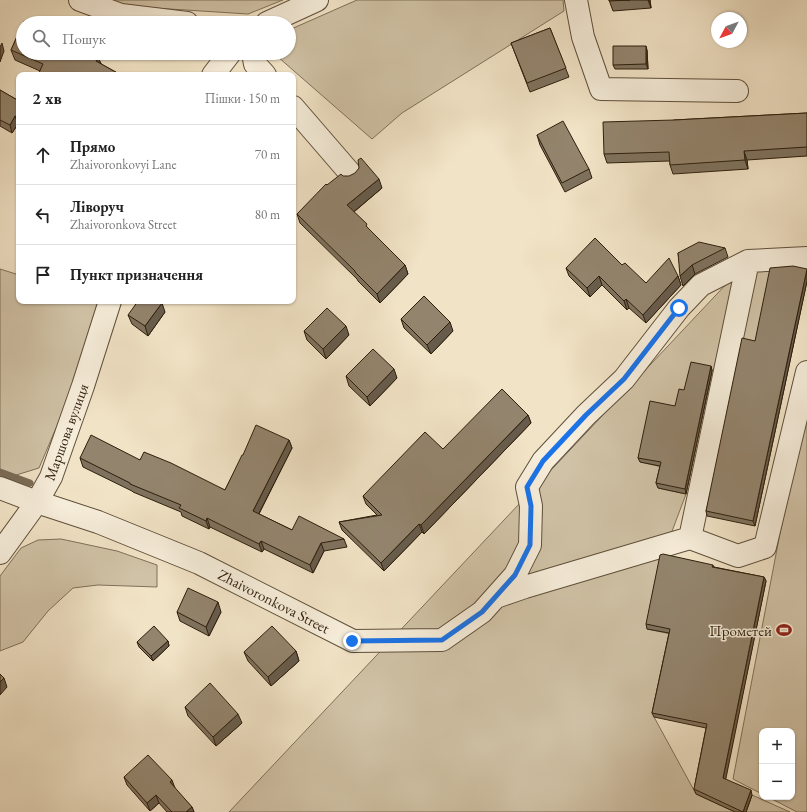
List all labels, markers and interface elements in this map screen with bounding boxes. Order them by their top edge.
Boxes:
north arrow [711,12,747,48]
search box [16,16,296,60]
icon: search [30,27,52,49]
text: Пошук [62,29,106,48]
text: 2 хв [32,87,62,109]
text: Пішки · 150 m [205,90,280,107]
text: Прямо [70,137,115,156]
icon: ahead [32,144,54,166]
text: 70 m [255,146,280,163]
text: Zhaivoronkovyi Lane [70,156,177,173]
text: Ліворуч [70,197,124,216]
icon: left [32,204,54,226]
text: 80 m [255,206,280,223]
text: Zhaivoronkova Street [70,216,177,233]
icon: arrive [32,264,54,286]
text: Пункт призначення [70,265,203,284]
route start [670,299,688,317]
street label: Маршова вулиця [40,381,92,483]
street label: Zhaivoronkova Street [215,565,333,637]
place label: Прометей [709,621,772,640]
sports icon: Прометей [775,621,793,639]
route end [343,632,361,650]
map controls [759,728,795,800]
button: + [759,728,795,764]
button: − [759,764,795,800]

